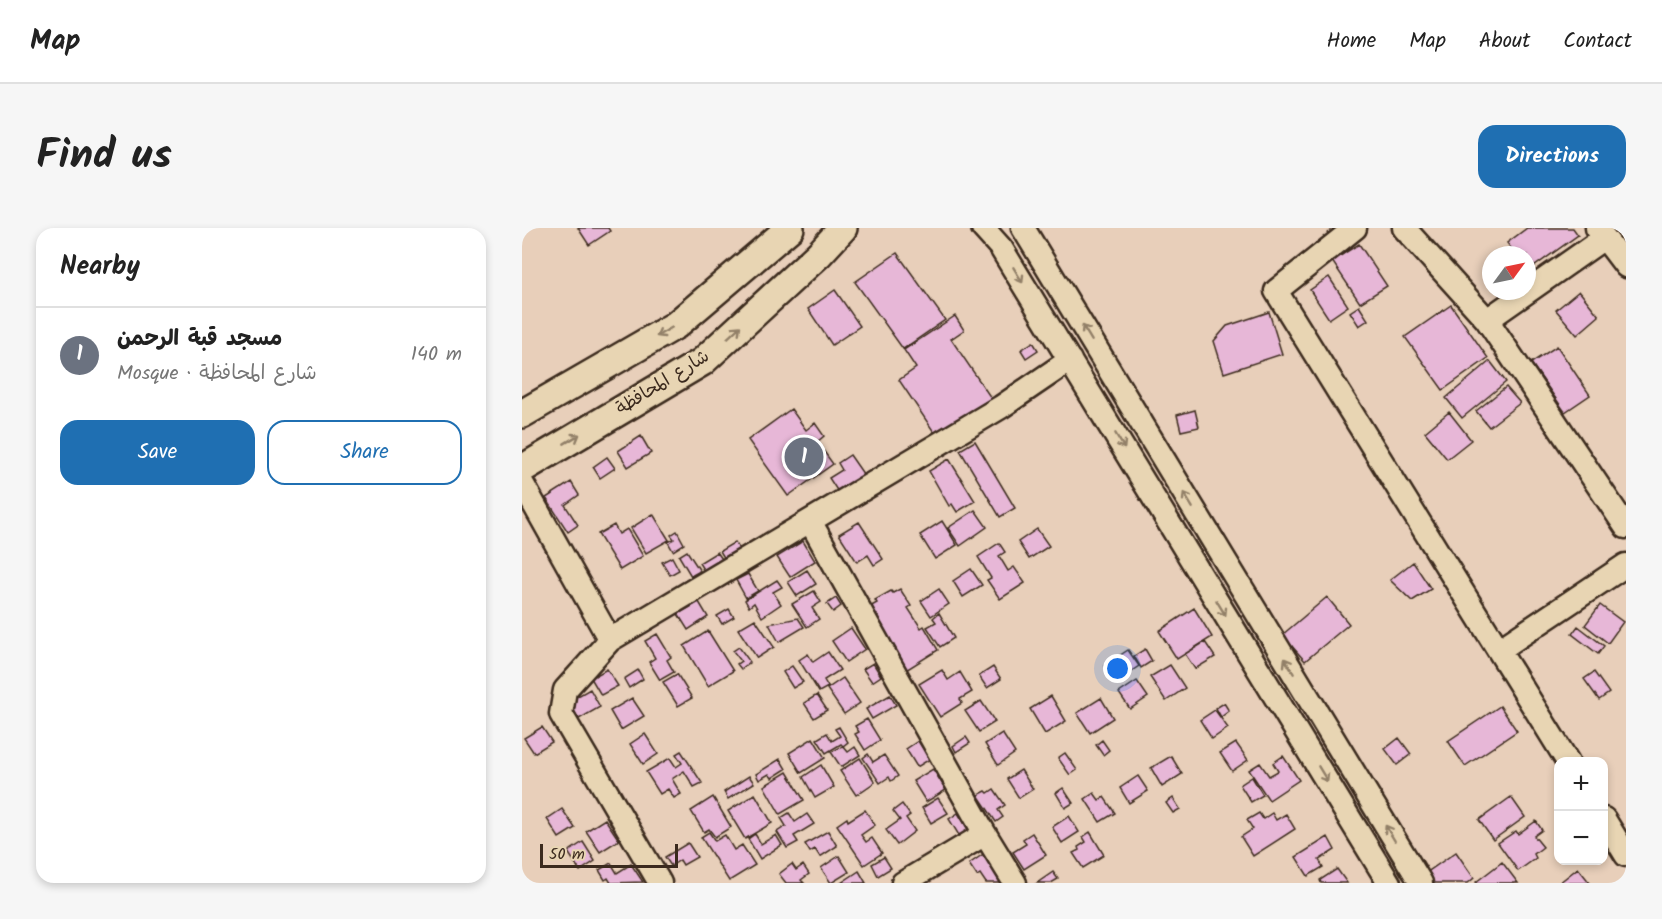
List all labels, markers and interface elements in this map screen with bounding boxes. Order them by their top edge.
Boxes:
text: Map [30,19,81,64]
text: Home [1327,25,1376,58]
text: Map [1409,25,1446,58]
text: About [1479,25,1530,58]
text: Contact [1563,25,1632,58]
text: Find us [36,123,172,190]
button: Directions [1478,125,1626,188]
text: Nearby [60,246,140,288]
north arrow [1482,246,1536,300]
one-way arrow [1012,266,1024,283]
text: مسجد قبة الرحمن [117,322,282,357]
one-way arrow [727,325,742,339]
one-way arrow [1081,325,1093,342]
one-way arrow [656,326,673,338]
text: 1 [76,339,83,371]
text: 140 m [411,339,462,371]
street label: شارع المحافظة [610,343,716,423]
text: Mosque · شارع المحافظة [117,358,317,390]
button: Save [60,420,255,485]
button: Share [267,420,462,485]
one-way arrow [1114,432,1126,449]
one-way arrow [563,433,580,445]
pin: 1 [784,434,824,480]
one-way arrow [1182,492,1194,509]
one-way arrow [1216,599,1228,616]
your location [1103,654,1132,683]
one-way arrow [1283,658,1295,675]
map controls [1554,757,1608,865]
button: + [1554,757,1608,811]
one-way arrow [1317,765,1329,782]
button: − [1554,811,1608,865]
one-way arrow [1384,825,1396,842]
scale bar [540,841,678,868]
text: 50 m [549,842,585,867]

